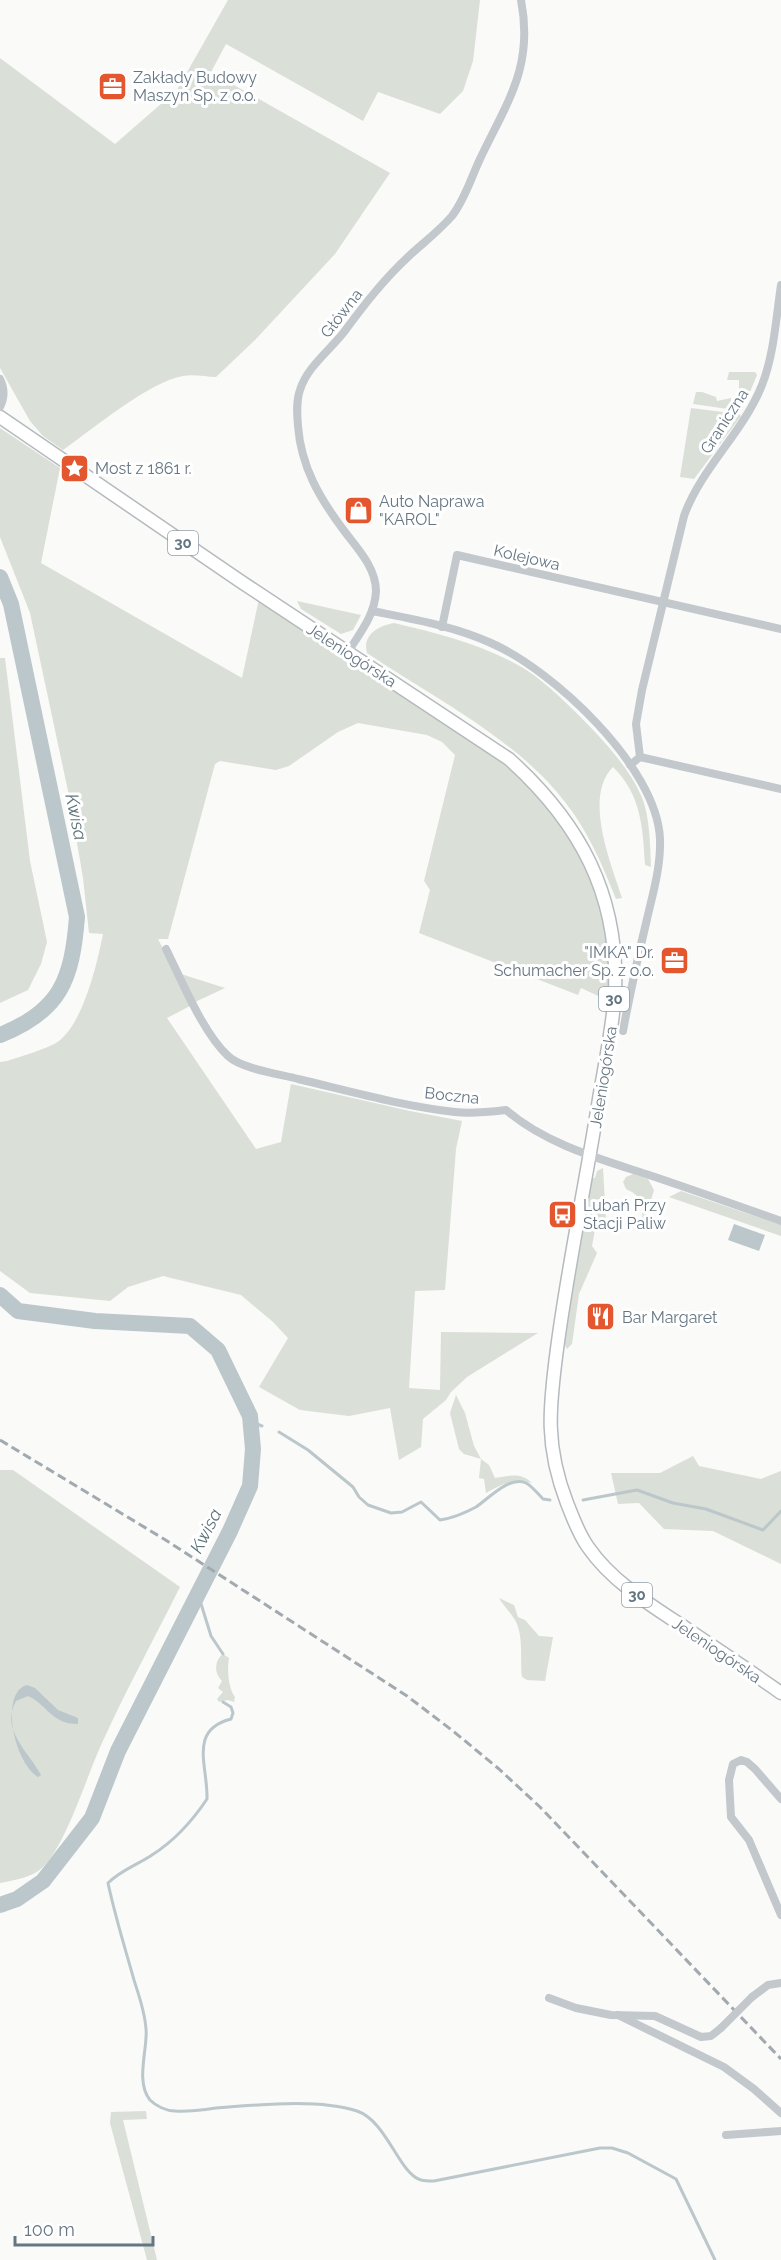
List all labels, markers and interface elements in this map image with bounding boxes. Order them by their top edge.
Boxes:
place label: Zakłady Budowy Maszyn Sp. z o.o. [133,68,257,105]
office icon: Zakłady Budowy Maszyn Sp. z o.o. [96,70,128,102]
street label: Główna [317,285,366,341]
street label: Graniczna [696,385,752,457]
place icon: Most z 1861 r. [58,452,90,484]
place label: Most z 1861 r. [95,459,192,478]
place label: Auto Naprawa "KAROL" [379,492,484,529]
shop icon: Auto Naprawa "KAROL" [342,494,374,526]
road number: 30 [168,531,198,555]
street label: Kolejowa [492,541,562,574]
street label: Jeleniogórska [303,619,400,691]
water label: Kwisa [61,792,92,842]
place label: "IMKA" Dr. Schumacher Sp. z o.o. [494,943,654,980]
office icon: "IMKA" Dr. Schumacher Sp. z o.o. [659,945,691,977]
road number: 30 [599,987,629,1011]
street label: Jeleniogórska [586,1025,621,1129]
street label: Boczna [424,1083,480,1108]
place label: Lubań Przy Stacji Paliw [583,1196,666,1233]
bus stop icon: Lubań Przy Stacji Paliw [546,1198,578,1230]
restaurant icon: Bar Margaret [585,1301,617,1333]
place label: Bar Margaret [622,1308,718,1327]
water label: Kwisa [185,1505,226,1557]
road number: 30 [622,1583,652,1607]
street label: Jeleniogórska [669,1614,765,1687]
scale bar [15,2209,153,2247]
text: 100 m [24,2219,75,2240]

